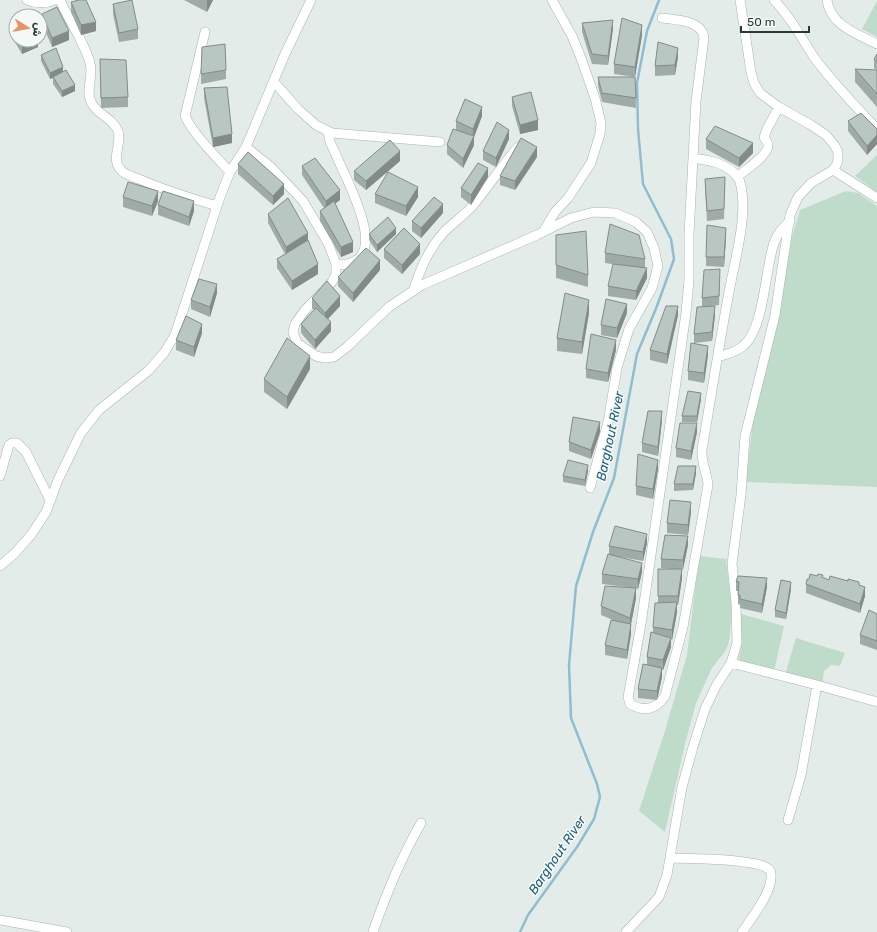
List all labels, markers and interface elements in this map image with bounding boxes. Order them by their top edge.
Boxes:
north arrow [8,8,48,48]
scale bar [741,8,809,34]
text: 50 m [747,15,775,29]
text: ش [30,22,45,38]
water label: Barghout River [593,389,628,482]
water label: Barghout River [525,812,590,898]

